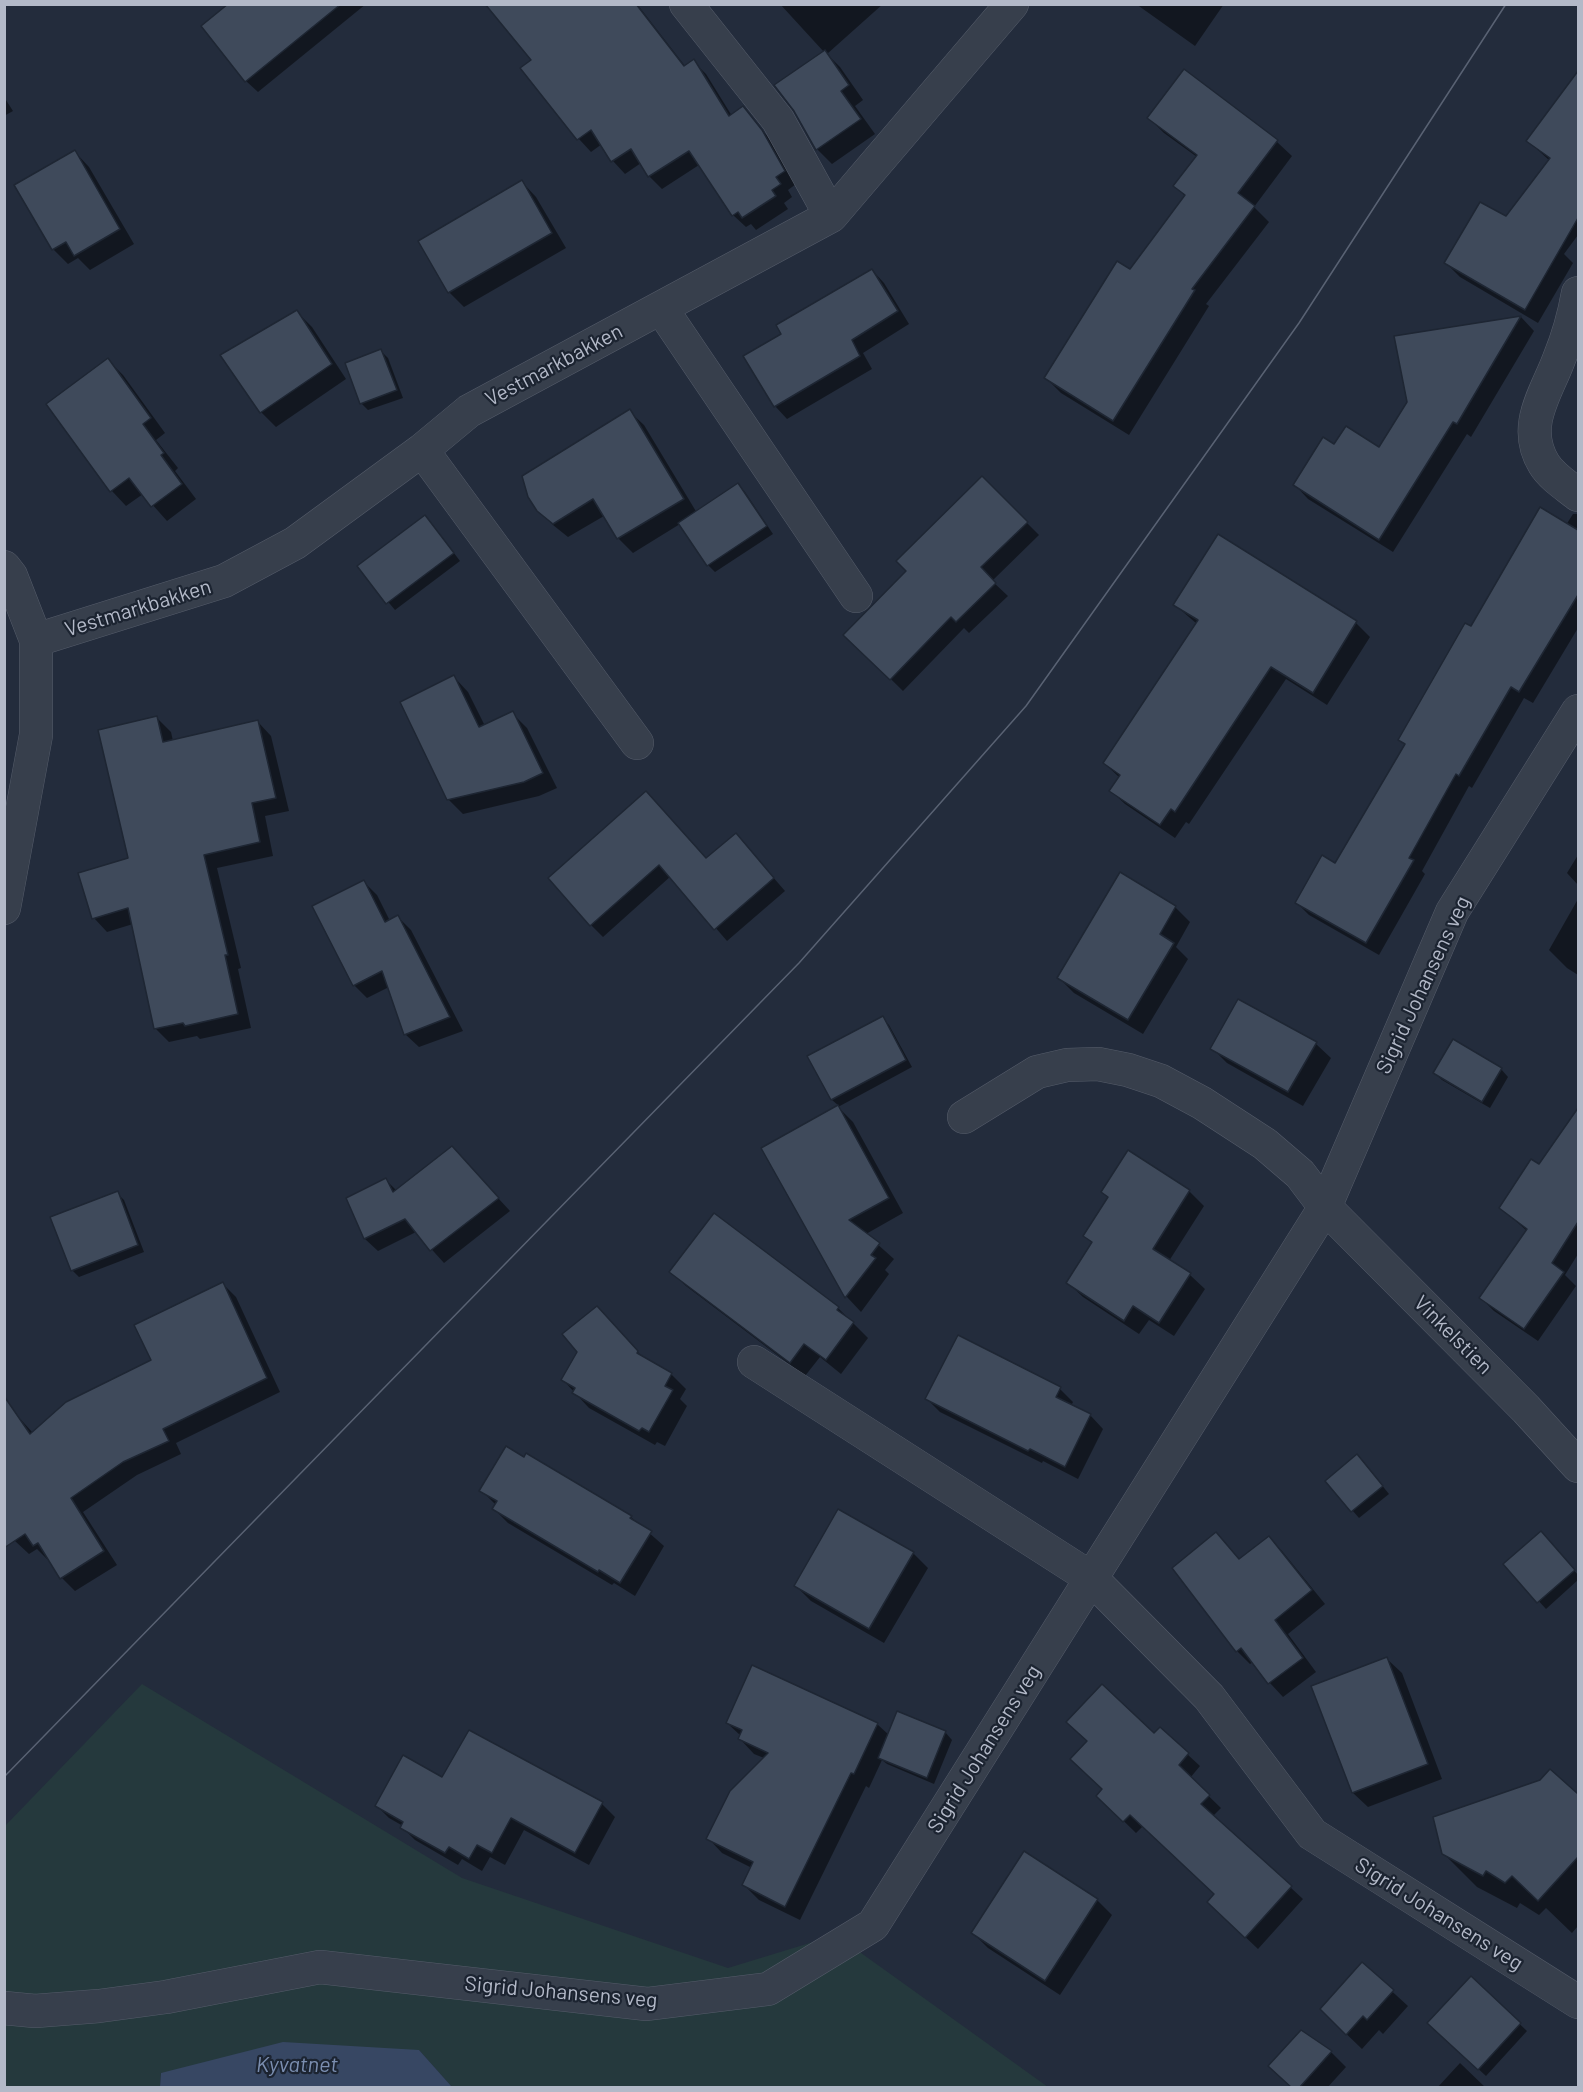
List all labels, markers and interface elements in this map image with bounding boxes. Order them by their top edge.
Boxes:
street label: Vestmarkbakken [481,318,627,412]
street label: Vestmarkbakken [62,574,214,642]
street label: Sigrid Johansens veg [1371,892,1475,1078]
street label: Vinkelstien [1408,1290,1498,1380]
street label: Sigrid Johansens veg [922,1660,1046,1838]
street label: Sigrid Johansens veg [1350,1852,1528,1976]
street label: Sigrid Johansens veg [464,1971,658,2013]
water label: Kyvatnet [256,2052,338,2078]

